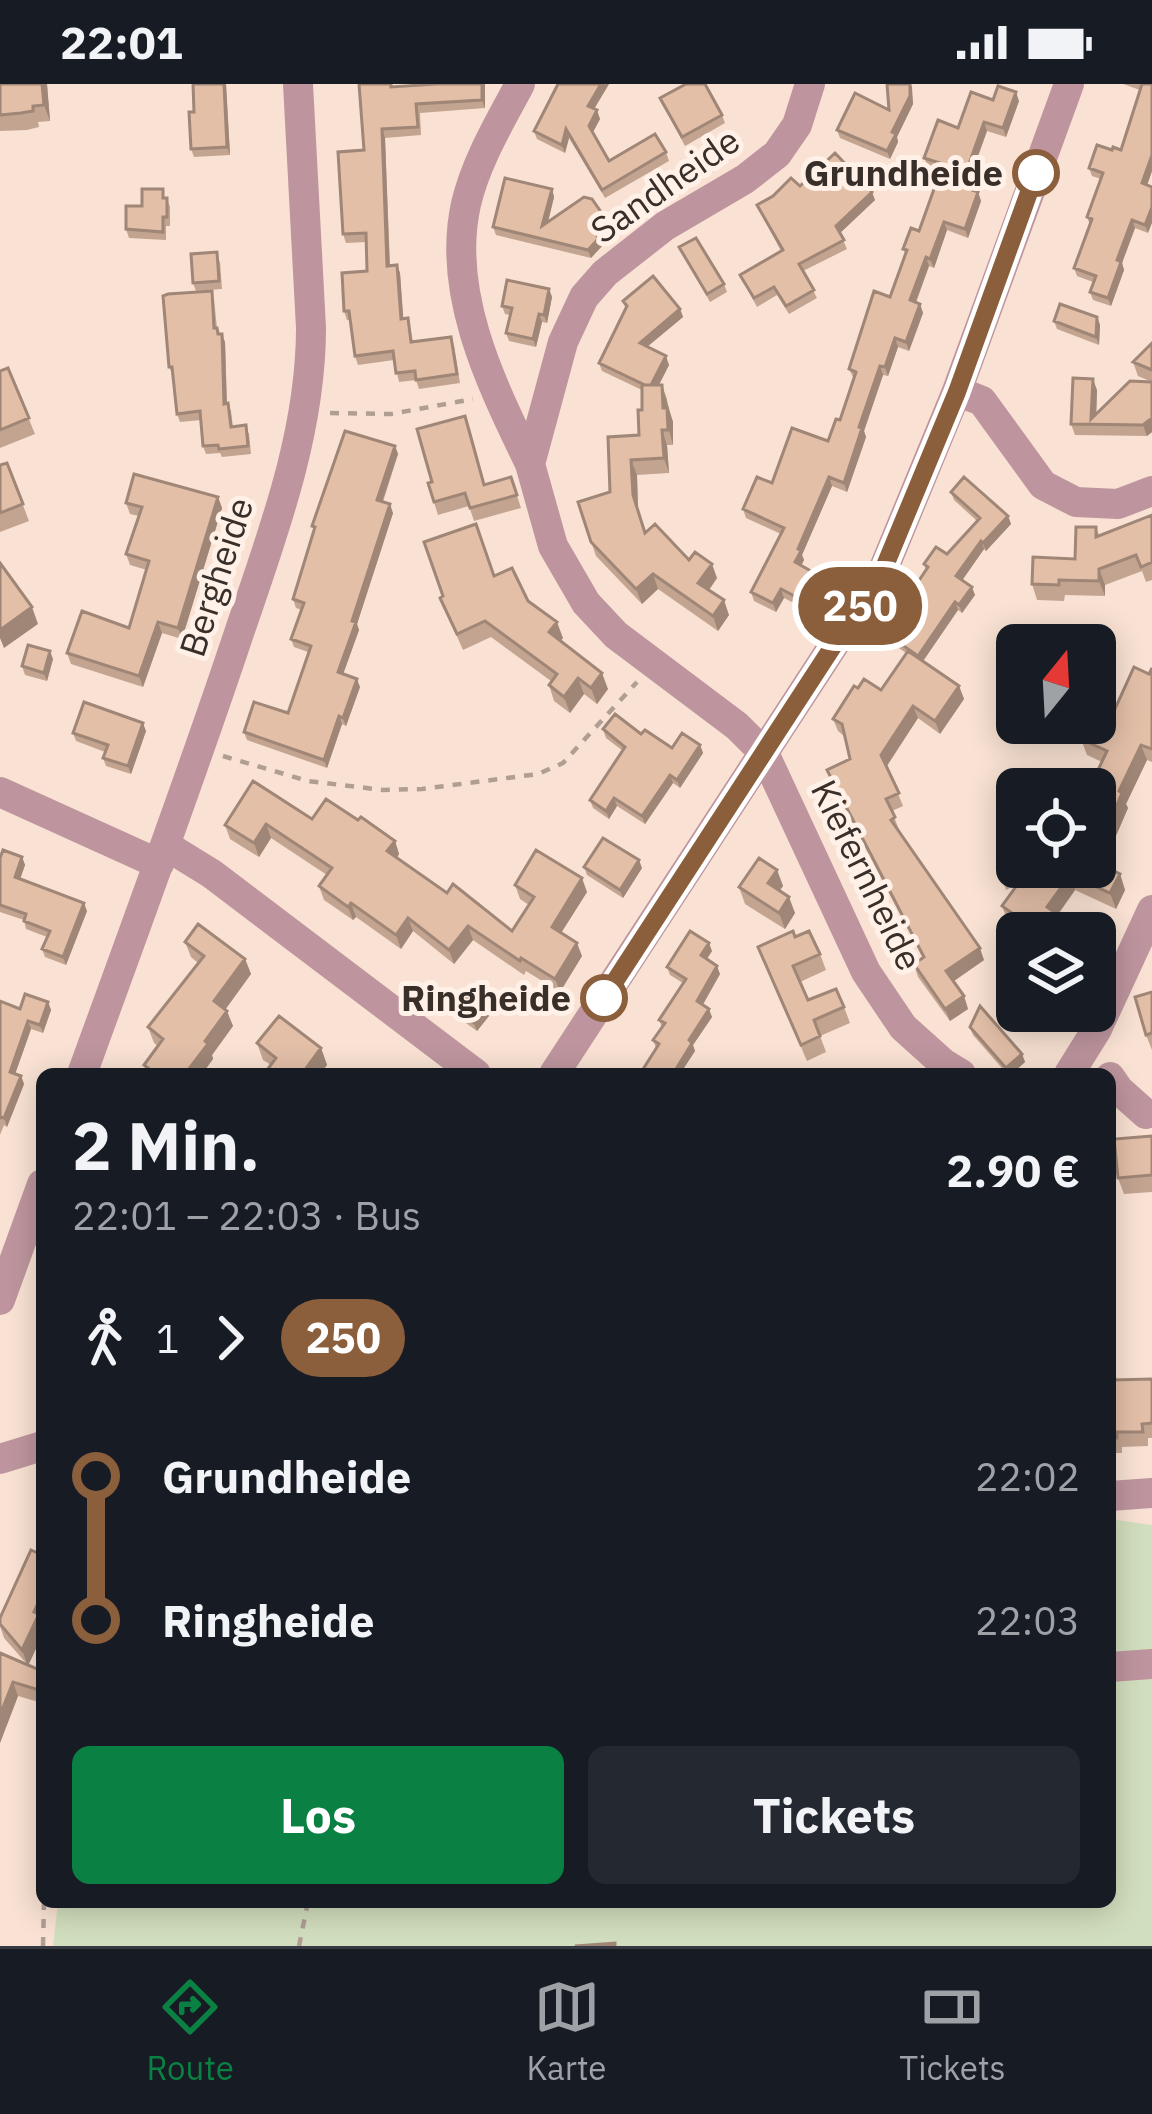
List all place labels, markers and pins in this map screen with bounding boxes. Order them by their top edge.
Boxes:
place label: Grundheide [804,149,1003,196]
marker: Grundheide [1014,151,1058,195]
place label: Ringheide [401,974,571,1021]
marker: Ringheide [582,976,626,1020]

